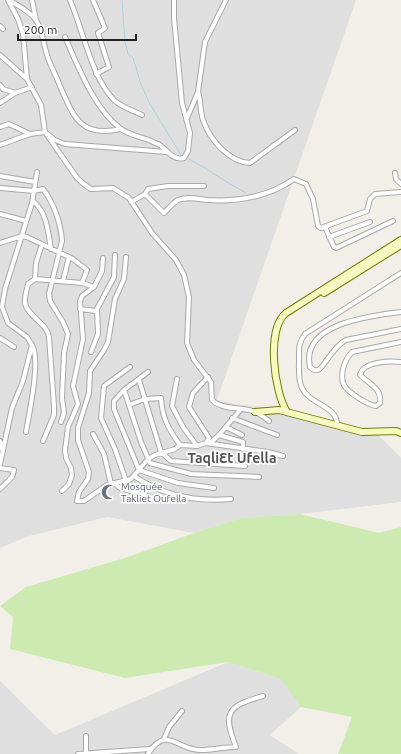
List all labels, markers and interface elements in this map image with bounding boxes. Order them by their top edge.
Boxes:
scale bar [18,16,136,42]
text: 200 m [24,23,57,36]
district label: Taqliɛt Ufella [187,450,277,466]
place label: Mosquée Takliet Oufella [121,481,186,504]
mosque icon: Mosquée Takliet Oufella [100,483,118,501]

